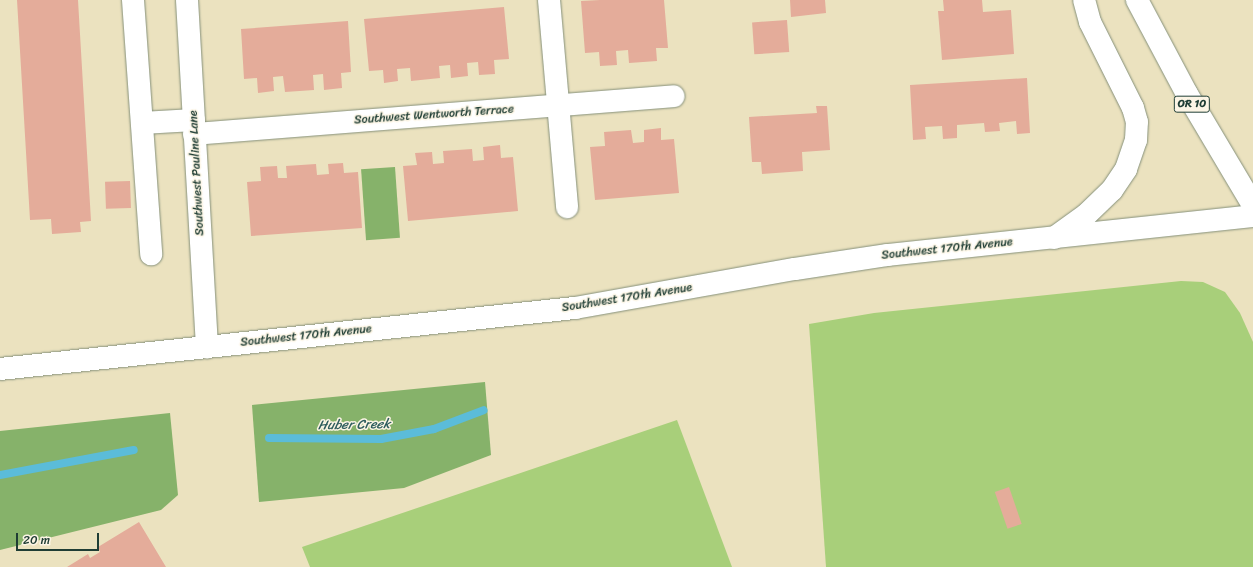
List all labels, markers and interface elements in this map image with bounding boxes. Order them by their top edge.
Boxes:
road number: OR 10 [1173,95,1211,113]
street label: Southwest Wentworth Terrace [354,102,514,128]
street label: Southwest Pauline Lane [187,110,207,236]
street label: Southwest 170th Avenue [881,235,1013,263]
street label: Southwest 170th Avenue [561,281,693,315]
street label: Southwest 170th Avenue [240,322,372,350]
water label: Huber Creek [318,417,390,433]
scale bar [18,525,101,551]
text: 20 m [23,529,50,551]

